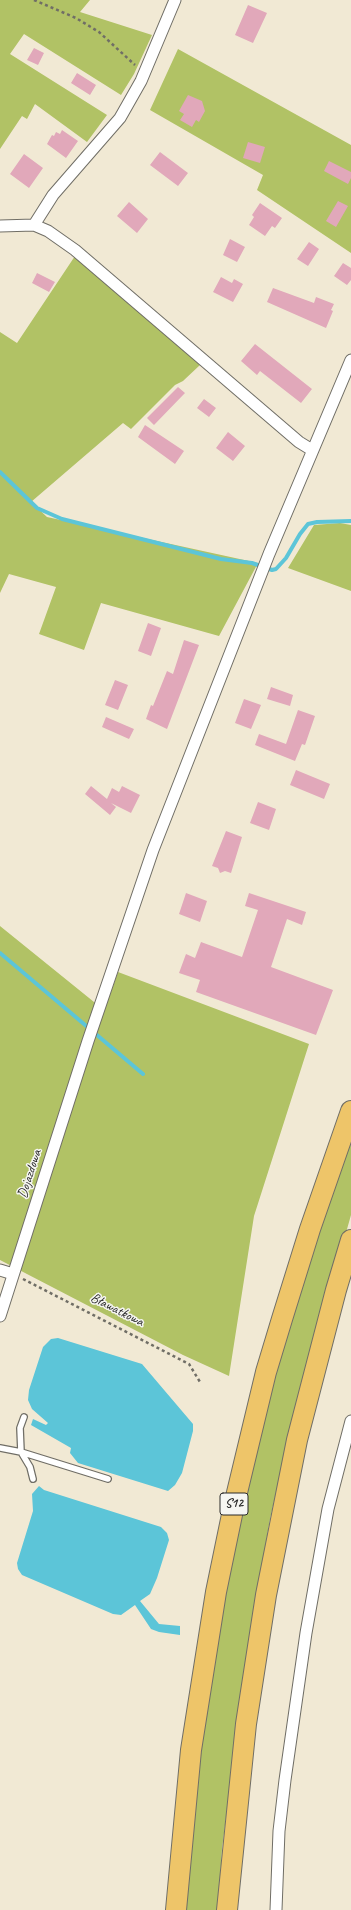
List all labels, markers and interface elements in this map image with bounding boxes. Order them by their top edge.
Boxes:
street label: Dojazdowa [14,1148,46,1200]
street label: Bławatkowa [88,1290,146,1330]
road number: S12 [220,1493,248,1515]

